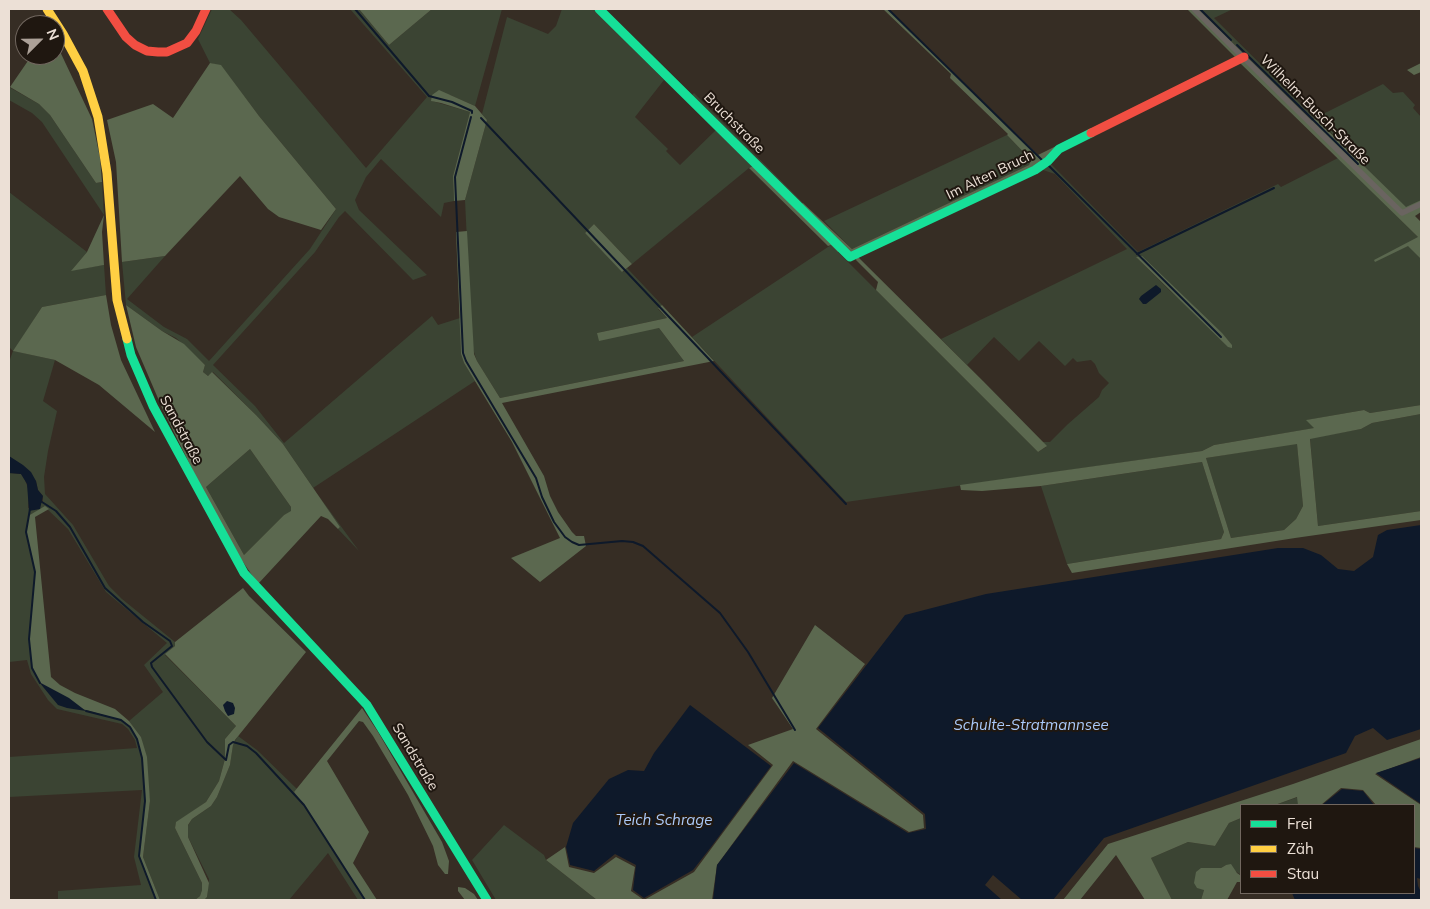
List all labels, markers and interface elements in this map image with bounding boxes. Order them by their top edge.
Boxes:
north arrow [15,15,65,65]
text: N [43,26,63,43]
street label: Wilhelm-Busch-Straße [1257,52,1373,168]
street label: Bruchstraße [700,89,768,157]
street label: Im Alten Bruch [943,147,1037,203]
street label: Sandstraße [156,393,206,467]
water label: Schulte-Stratmannsee [953,716,1109,734]
street label: Sandstraße [388,720,442,794]
legend [1240,804,1415,894]
water label: Teich Schrage [616,811,712,829]
text: Frei [1287,814,1312,833]
text: Zäh [1287,839,1314,858]
text: Stau [1287,864,1319,883]

